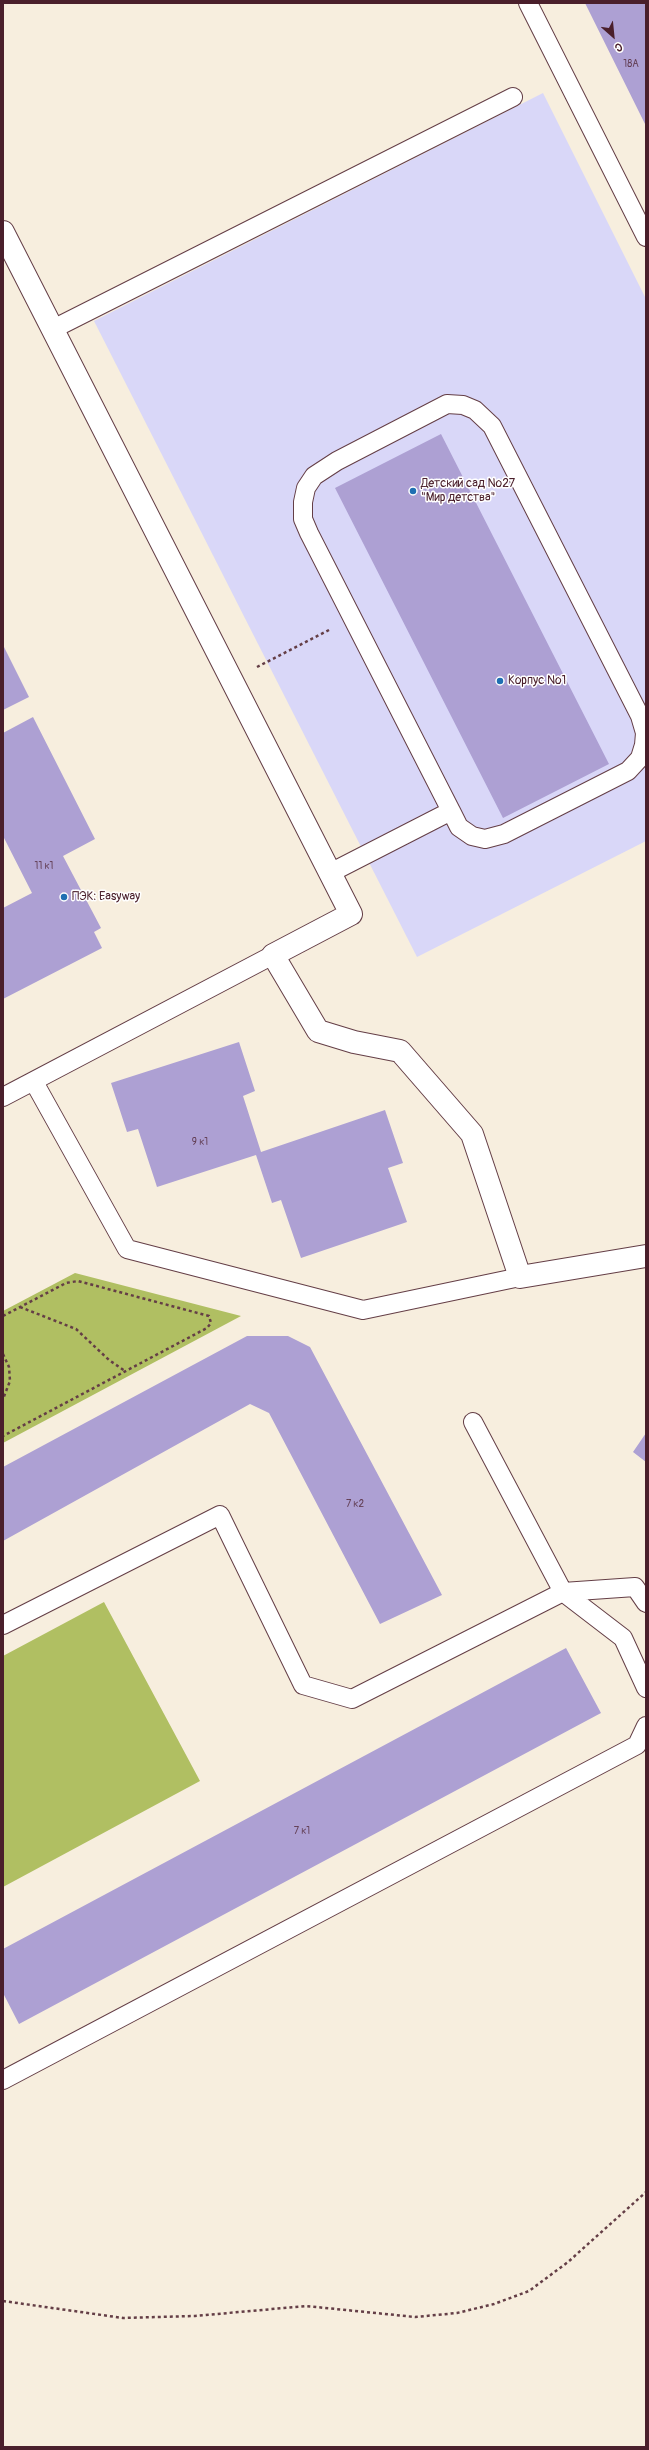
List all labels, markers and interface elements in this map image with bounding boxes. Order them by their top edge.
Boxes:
north arrow [593,16,633,56]
text: С [613,40,625,54]
house number: 18А [623,58,639,70]
place label: Детский сад №27 "Мир детства" [421,477,515,505]
marker: Детский сад №27 "Мир детства" [408,486,418,496]
place label: Корпус №1 [508,674,566,688]
marker: Корпус №1 [495,676,505,686]
house number: 11 к1 [34,860,54,872]
place label: ПЭК: Easyway [72,890,140,904]
marker: ПЭК: Easyway [59,892,69,902]
house number: 9 к1 [192,1136,208,1148]
house number: 7 к2 [346,1498,364,1510]
house number: 7 к1 [294,1825,310,1837]

